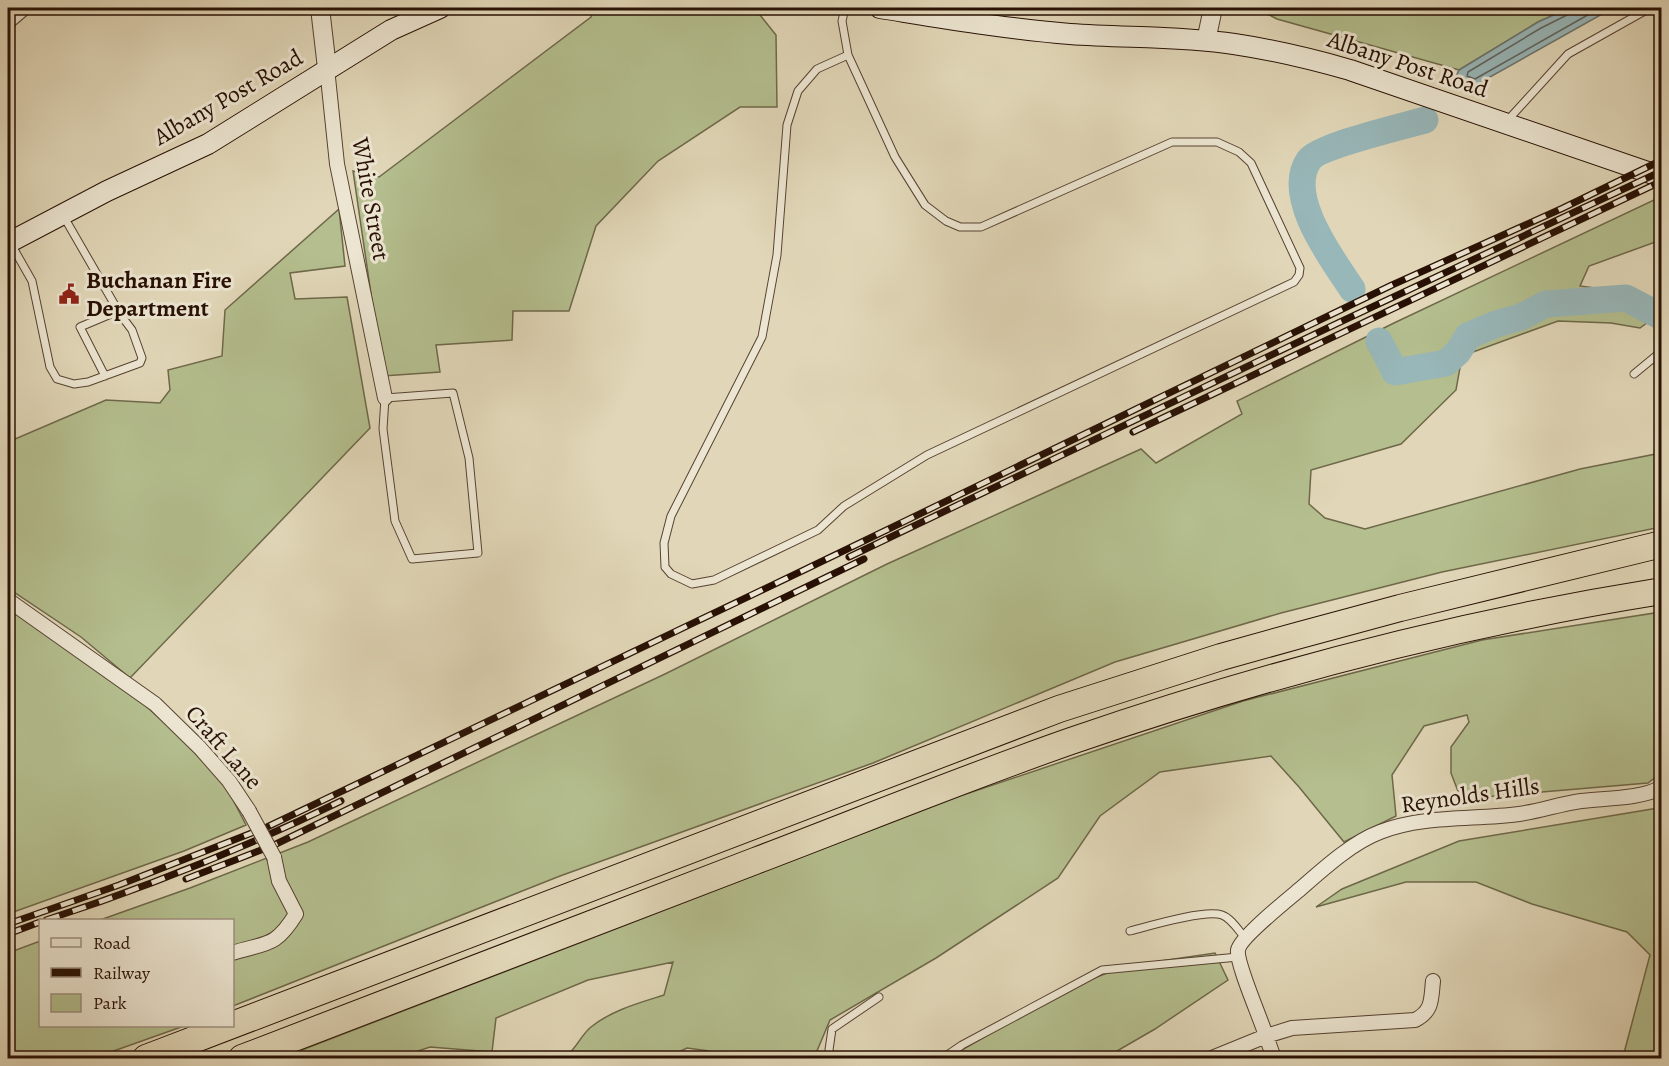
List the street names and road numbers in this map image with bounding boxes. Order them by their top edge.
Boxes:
street label: Albany Post Road [1323,23,1493,105]
street label: Albany Post Road [147,41,309,153]
street label: White Street [344,134,398,263]
street label: Craft Lane [178,698,270,796]
street label: Reynolds Hills [1399,769,1541,821]

